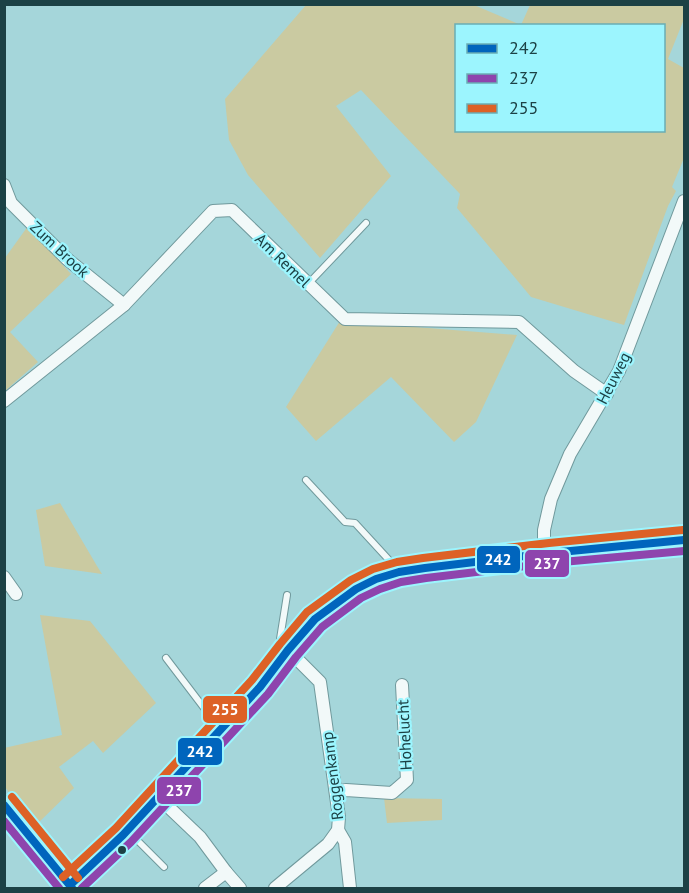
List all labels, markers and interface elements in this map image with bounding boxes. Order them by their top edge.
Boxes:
legend [455,24,665,132]
text: 242 [509,36,538,59]
text: 237 [509,66,538,89]
text: 255 [509,96,538,119]
street label: Zum Brook [26,217,94,282]
street label: Am Remel [251,229,315,291]
street label: Heuweg [591,349,635,407]
line badge: 242 [476,545,521,574]
text: 242 [484,549,512,569]
line badge: 237 [524,549,570,578]
text: 237 [533,553,561,573]
line badge: 255 [202,695,248,724]
text: 255 [211,699,239,719]
street label: Hohelucht [392,699,416,771]
street label: Roggenkamp [317,731,347,821]
line badge: 242 [177,737,223,766]
text: 242 [186,741,214,761]
line badge: 237 [156,776,202,805]
text: 237 [165,780,193,800]
unlabelled marker [116,844,128,856]

